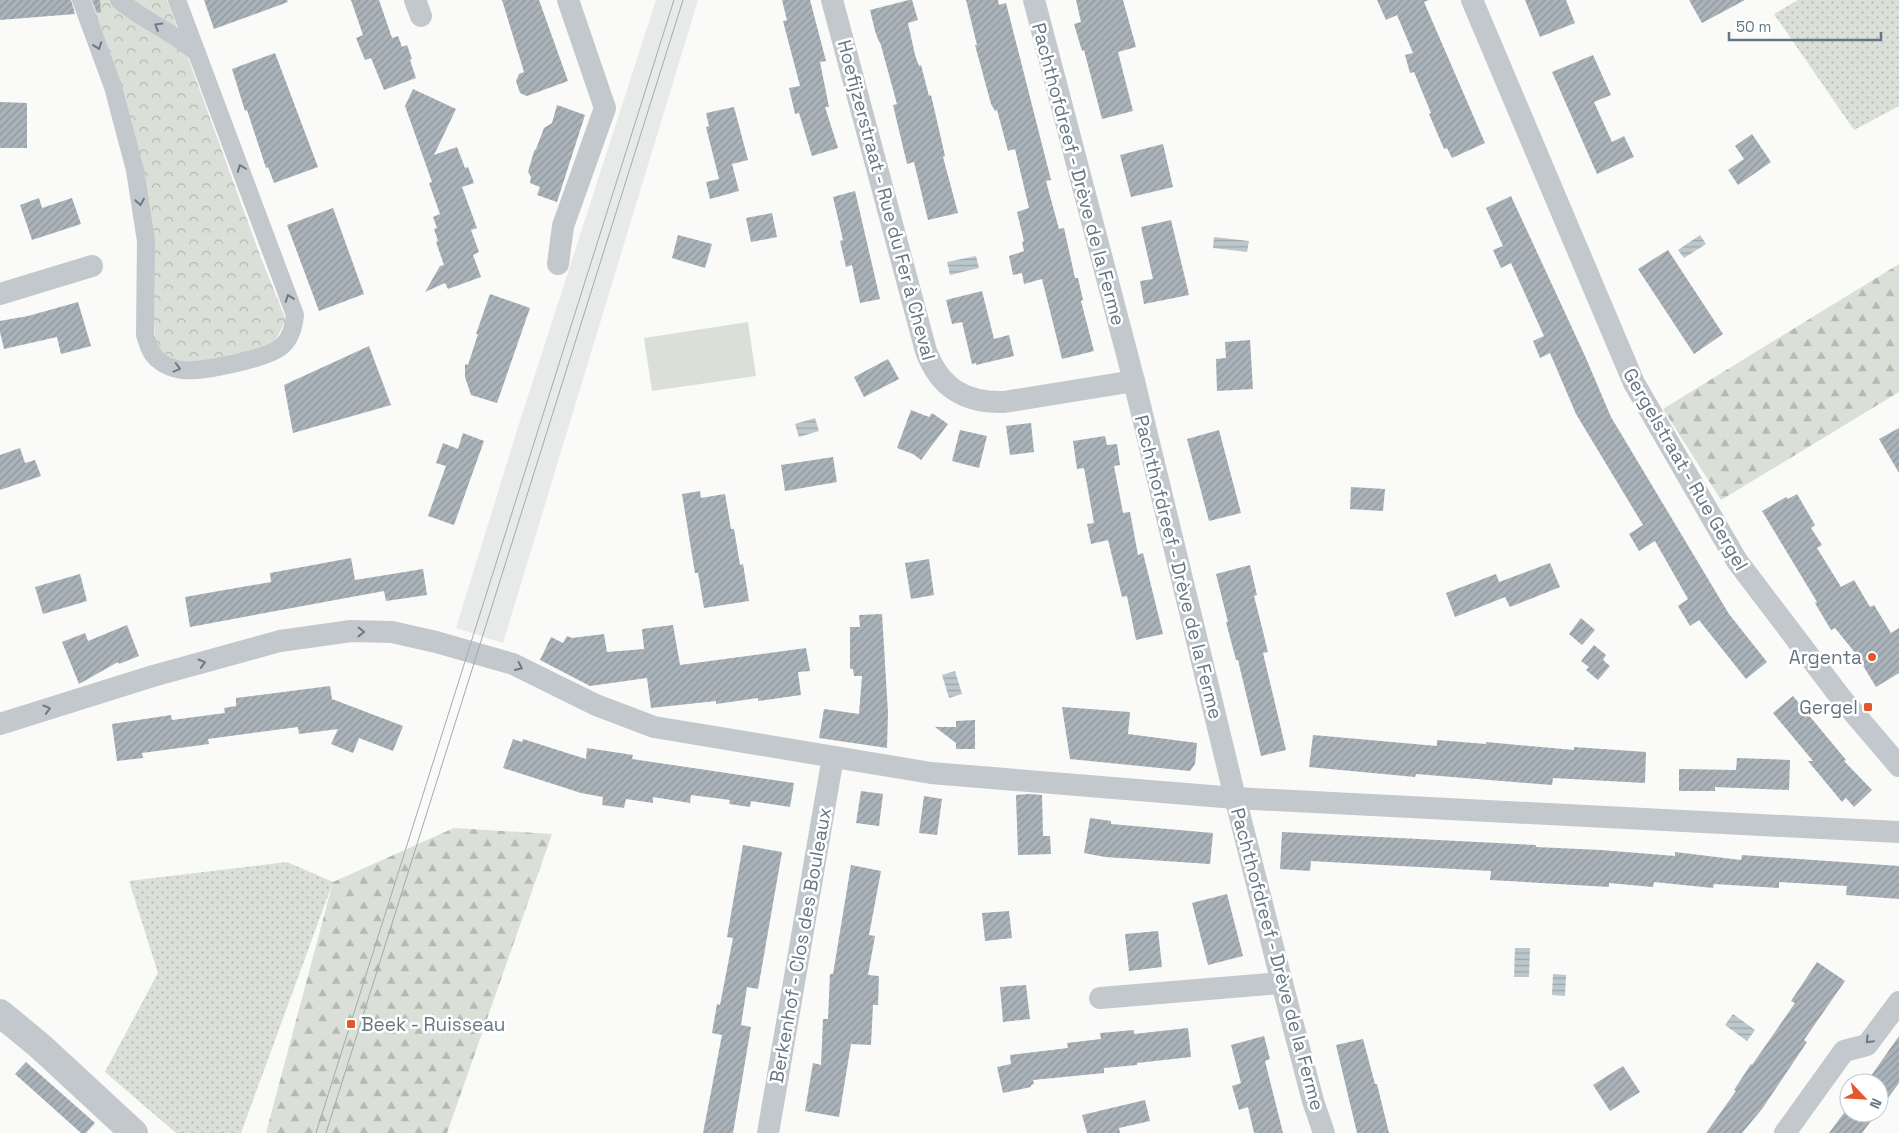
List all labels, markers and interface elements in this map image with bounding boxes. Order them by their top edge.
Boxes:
scale bar [1729,10,1882,42]
text: 50 m [1736,17,1771,36]
street label: Pachthofdreef - Drève de la Ferme [1026,20,1131,328]
one-way arrow [155,23,164,33]
street label: Hoefijzerstraat - Rue du Fer à Cheval [832,37,941,363]
one-way arrow [92,41,102,50]
one-way arrow [236,165,246,173]
one-way arrow [135,198,145,207]
one-way arrow [285,294,295,303]
one-way arrow [173,362,181,373]
street label: Gergelstraat - Rue Gergel [1617,363,1754,575]
street label: Pachthofdreef - Drève de la Ferme [1129,413,1228,722]
one-way arrow [357,626,365,637]
place label: Argenta [1789,645,1862,670]
marker: Argenta [1866,651,1878,663]
one-way arrow [198,658,206,668]
one-way arrow [513,661,522,671]
place label: Gergel [1799,695,1858,720]
marker: Gergel [1862,701,1874,713]
one-way arrow [42,705,50,715]
street label: Berkenhof - Clos des Bouleaux [764,805,837,1085]
street label: Pachthofdreef - Drève de la Ferme [1225,805,1330,1113]
place label: Beek - Ruisseau [361,1012,505,1037]
marker: Beek - Ruisseau [345,1018,357,1030]
one-way arrow [1866,1034,1875,1043]
north arrow [1839,1073,1889,1123]
text: N [1866,1095,1886,1112]

